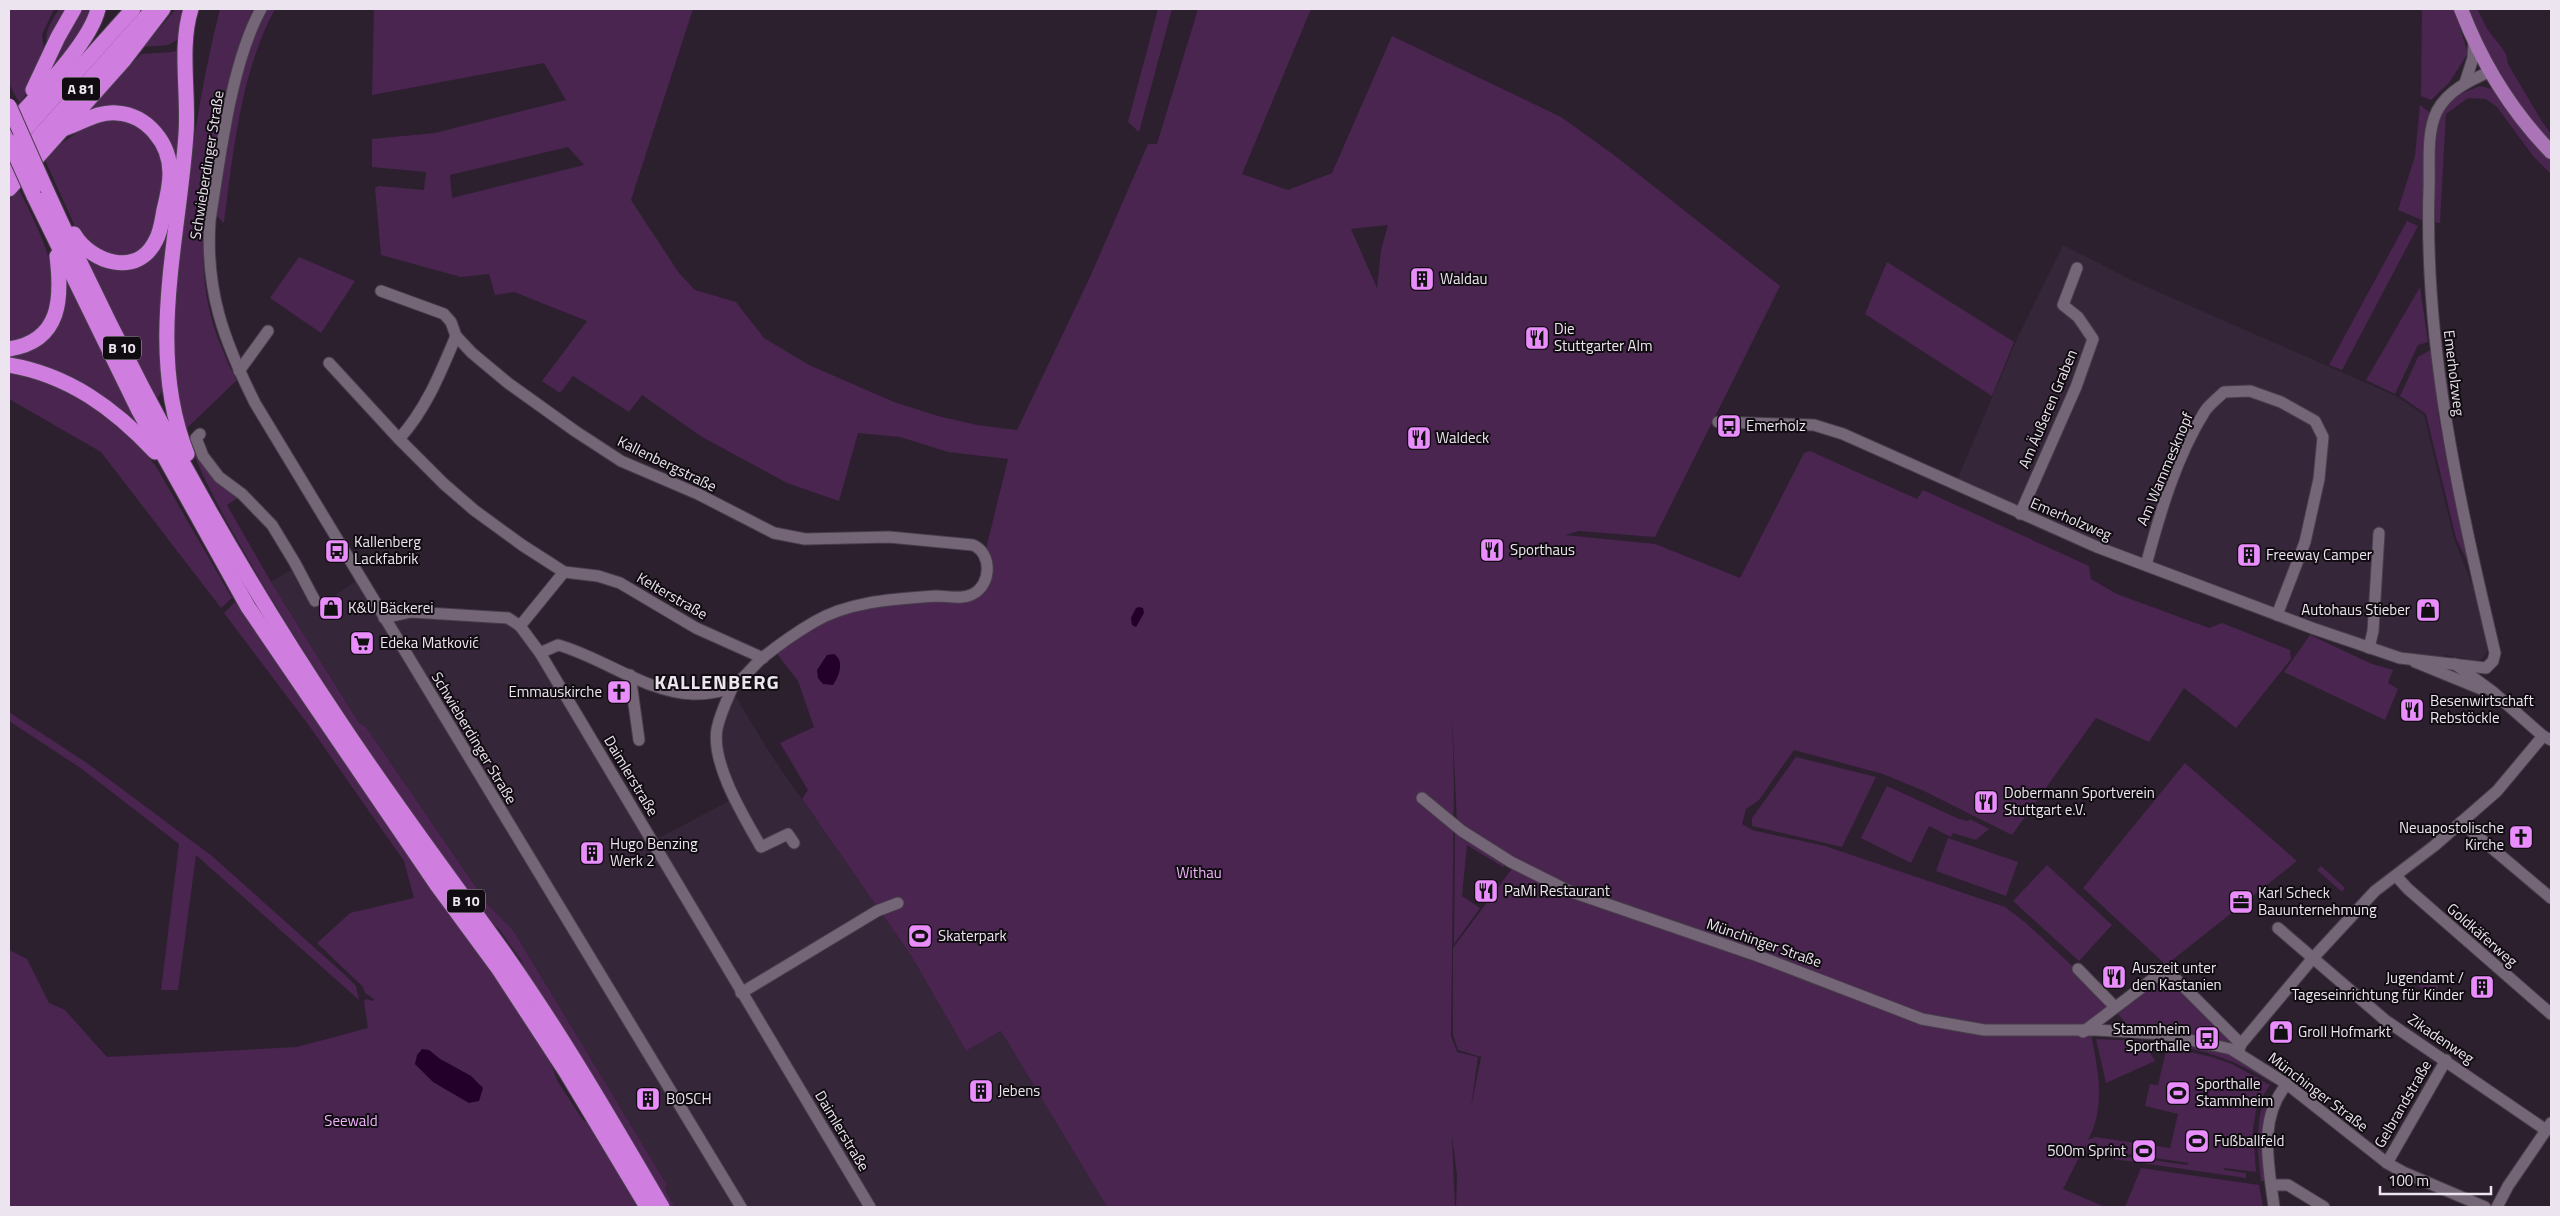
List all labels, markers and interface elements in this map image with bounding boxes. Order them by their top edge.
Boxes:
road number: A 81 [62,78,100,100]
street label: Schwieberdinger Straße [183,89,230,241]
building icon: Waldau [1409,266,1435,292]
place label: Waldau [1440,267,1487,290]
place label: Die Stuttgarter Alm [1554,317,1652,357]
restaurant icon: Die Stuttgarter Alm [1524,325,1550,351]
street label: Emerholzweg [2438,329,2471,418]
road number: B 10 [103,336,141,359]
street label: Am Äußeren Graben [2012,346,2083,472]
street label: Am Wammesknopf [2130,409,2199,529]
bus stop icon: Emerholz [1716,413,1742,439]
place label: Emerholz [1746,414,1806,437]
restaurant icon: Waldeck [1406,425,1432,451]
place label: Waldeck [1436,426,1489,449]
street label: Kallenbergstraße [614,430,721,498]
street label: Emerholzweg [2027,491,2116,546]
place label: Kallenberg Lackfabrik [354,530,421,570]
restaurant icon: Sporthaus [1479,537,1505,563]
bus stop icon: Kallenberg Lackfabrik [324,538,350,564]
place label: Sporthaus [1510,538,1575,561]
building icon: Freeway Camper [2236,542,2262,568]
place label: Freeway Camper [2266,543,2372,566]
street label: Kelterstraße [633,566,712,625]
shop icon: K&U Bäckerei [318,595,344,621]
place label: K&U Bäckerei [348,596,434,619]
shop icon: Autohaus Stieber [2415,597,2441,623]
place label: Autohaus Stieber [2301,598,2410,621]
supermarket icon: Edeka Matković [349,630,375,656]
place label: Edeka Matković [380,631,479,654]
district label: KALLENBERG [654,666,780,697]
street label: Schwieberdinger Straße [426,667,523,808]
church icon: Emmauskirche [606,679,632,705]
place label: Emmauskirche [508,680,602,703]
place label: Besenwirtschaft Rebstöckle [2430,689,2535,729]
restaurant icon: Besenwirtschaft Rebstöckle [2399,697,2425,723]
street label: Daimlerstraße [598,731,665,820]
place label: Dobermann Sportverein Stuttgart e.V. [2004,781,2155,821]
restaurant icon: Dobermann Sportverein Stuttgart e.V. [1973,789,1999,815]
place label: Neuapostolische Kirche [2399,816,2504,856]
church icon: Neuapostolische Kirche [2508,824,2534,850]
place label: Hugo Benzing Werk 2 [610,832,698,872]
building icon: Hugo Benzing Werk 2 [579,840,605,866]
park label: Withau [1176,861,1222,884]
restaurant icon: PaMi Restaurant [1473,878,1499,904]
place label: PaMi Restaurant [1504,879,1611,902]
place label: Karl Scheck Bauunternehmung [2258,881,2377,921]
road number: B 10 [447,889,485,912]
office icon: Karl Scheck Bauunternehmung [2228,889,2254,915]
street label: Goldkäferweg [2442,897,2523,972]
street label: Münchinger Straße [1703,912,1825,973]
sports icon: Skaterpark [907,923,933,949]
place label: Skaterpark [938,924,1007,947]
place label: Auszeit unter den Kastanien [2132,956,2222,996]
restaurant icon: Auszeit unter den Kastanien [2101,964,2127,990]
place label: Jugendamt / Tageseinrichtung für Kinder [2291,966,2464,1006]
building icon: Jugendamt / Tageseinrichtung für Kinder [2469,974,2495,1000]
street label: Zikadenweg [2403,1008,2479,1070]
place label: Stammheim Sporthalle [2113,1017,2190,1057]
shop icon: Groll Hofmarkt [2268,1019,2294,1045]
place label: Groll Hofmarkt [2298,1020,2392,1043]
bus stop icon: Stammheim Sporthalle [2194,1025,2220,1051]
street label: Münchinger Straße [2263,1046,2373,1137]
street label: Gelbrandstraße [2368,1056,2437,1152]
place label: Sporthalle Stammheim [2196,1072,2273,1112]
building icon: Jebens [968,1078,994,1104]
place label: Jebens [998,1079,1040,1102]
sports icon: Sporthalle Stammheim [2165,1080,2191,1106]
building icon: BOSCH [635,1086,661,1112]
street label: Daimlerstraße [809,1086,876,1175]
place label: BOSCH [666,1087,712,1110]
park label: Seewald [324,1109,378,1132]
sports icon: Fußballfeld [2184,1128,2210,1154]
place label: Fußballfeld [2214,1129,2284,1152]
sports icon: 500m Sprint [2131,1138,2157,1164]
place label: 500m Sprint [2047,1139,2127,1162]
scale bar [2380,1164,2491,1196]
text: 100 m [2388,1169,2429,1192]

